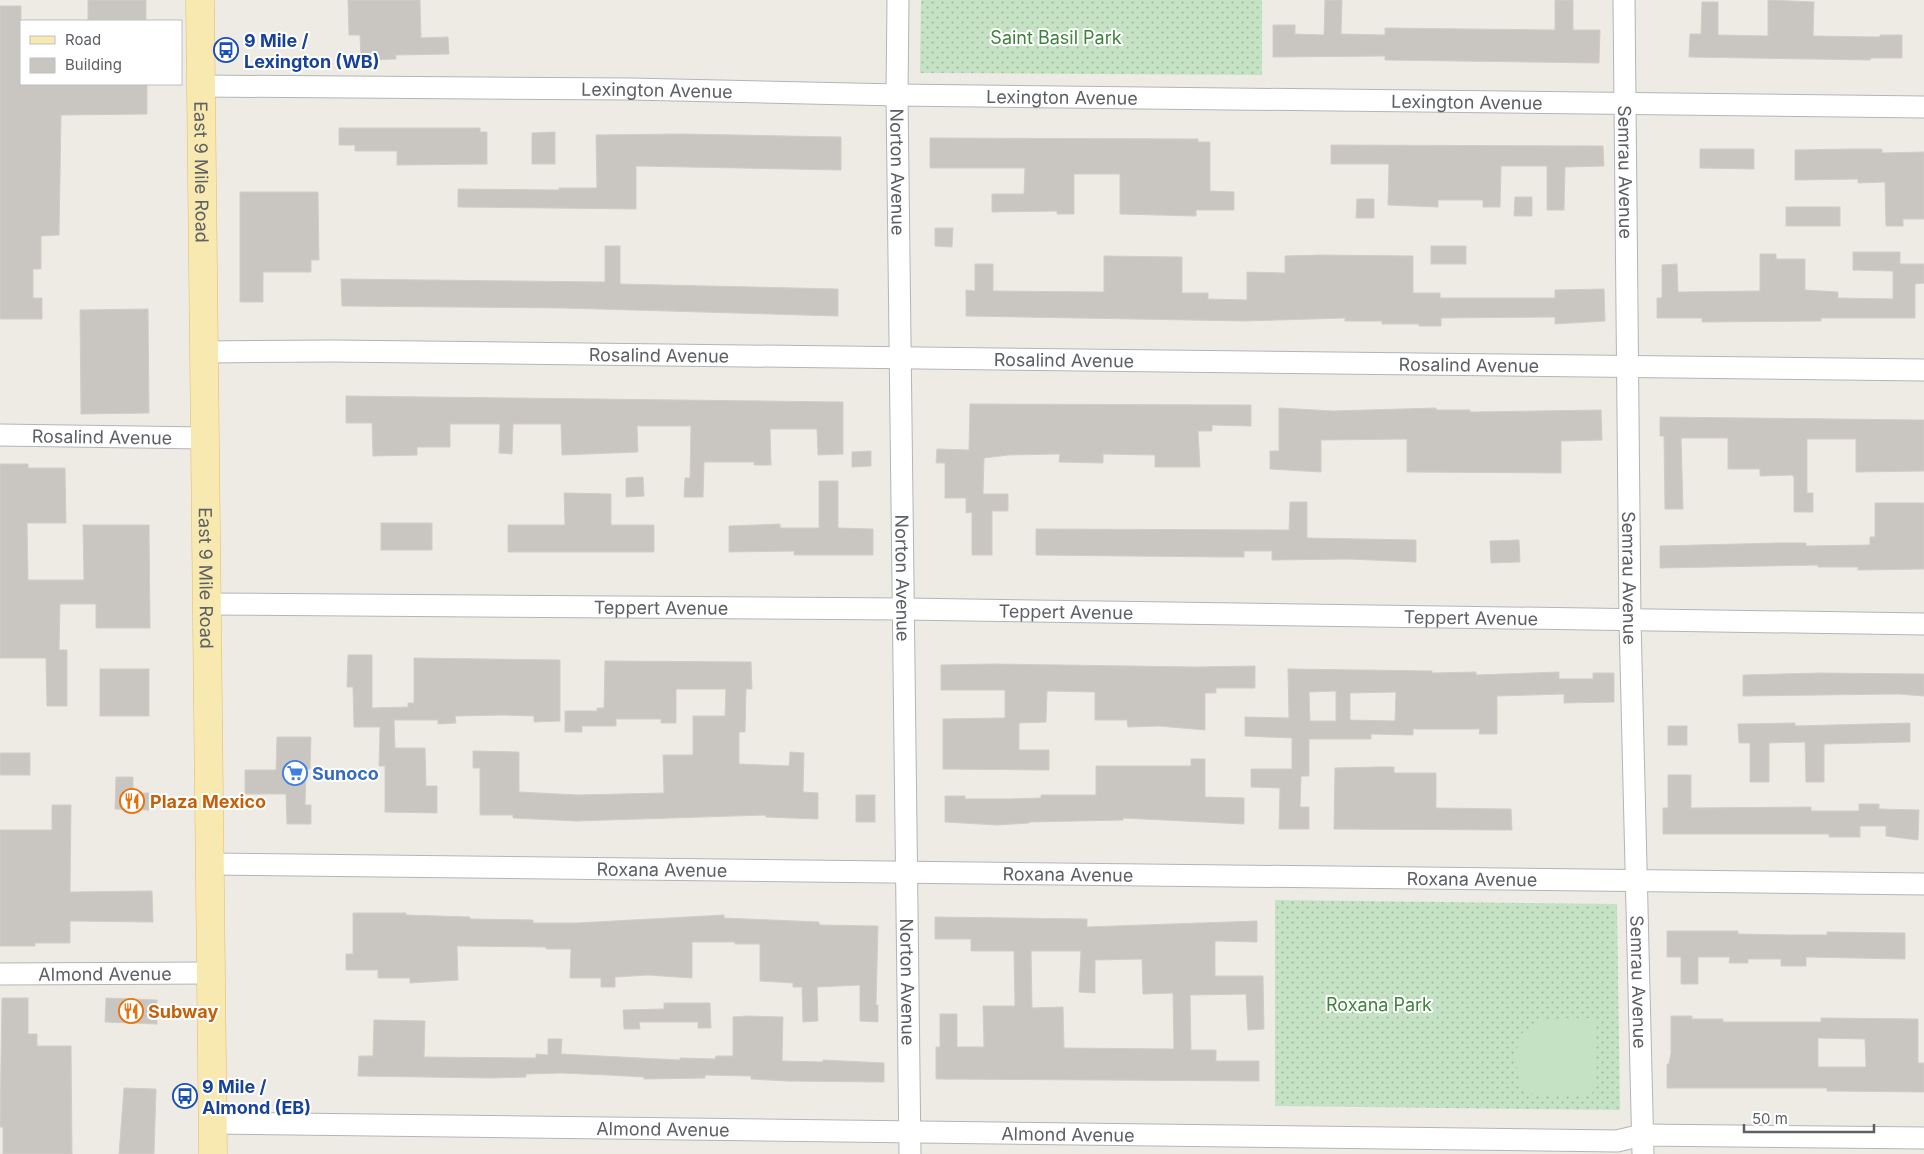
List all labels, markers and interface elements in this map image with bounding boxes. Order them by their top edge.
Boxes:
legend [20,20,182,85]
park label: Saint Basil Park [990,27,1122,48]
text: Road [65,30,101,49]
place label: 9 Mile / Lexington (WB) [244,30,380,72]
bus stop icon: 9 Mile / Lexington (WB) [213,37,239,63]
text: Building [65,55,122,74]
street label: Lexington Avenue [581,78,733,102]
street label: Lexington Avenue [986,86,1138,108]
street label: Lexington Avenue [1391,90,1543,113]
street label: East 9 Mile Road [191,101,213,243]
street label: Semrau Avenue [1615,105,1637,239]
street label: Norton Avenue [887,108,909,236]
street label: Rosalind Avenue [589,344,729,366]
street label: Rosalind Avenue [994,348,1134,371]
street label: Rosalind Avenue [1399,353,1539,376]
street label: Rosalind Avenue [32,425,172,448]
street label: East 9 Mile Road [195,507,218,649]
street label: Semrau Avenue [1618,511,1641,645]
street label: Norton Avenue [892,514,914,642]
street label: Teppert Avenue [594,596,728,618]
street label: Teppert Avenue [999,600,1133,623]
street label: Teppert Avenue [1403,606,1538,629]
supermarket icon: Sunoco [282,760,308,786]
place label: Sunoco [312,763,379,784]
restaurant icon: Plaza Mexico [119,788,145,814]
place label: Plaza Mexico [150,791,266,812]
street label: Roxana Avenue [596,858,727,881]
street label: Roxana Avenue [1002,863,1133,885]
street label: Roxana Avenue [1406,867,1537,890]
street label: Semrau Avenue [1627,915,1651,1049]
street label: Norton Avenue [897,918,919,1046]
street label: Almond Avenue [38,963,172,984]
park label: Roxana Park [1326,994,1432,1015]
restaurant icon: Subway [118,998,144,1024]
place label: Subway [148,1001,218,1022]
place label: 9 Mile / Almond (EB) [202,1076,311,1118]
bus stop icon: 9 Mile / Almond (EB) [172,1083,198,1109]
scale bar [1744,1102,1874,1134]
text: 50 m [1752,1109,1788,1128]
street label: Almond Avenue [596,1117,730,1140]
street label: Almond Avenue [1001,1123,1135,1145]

